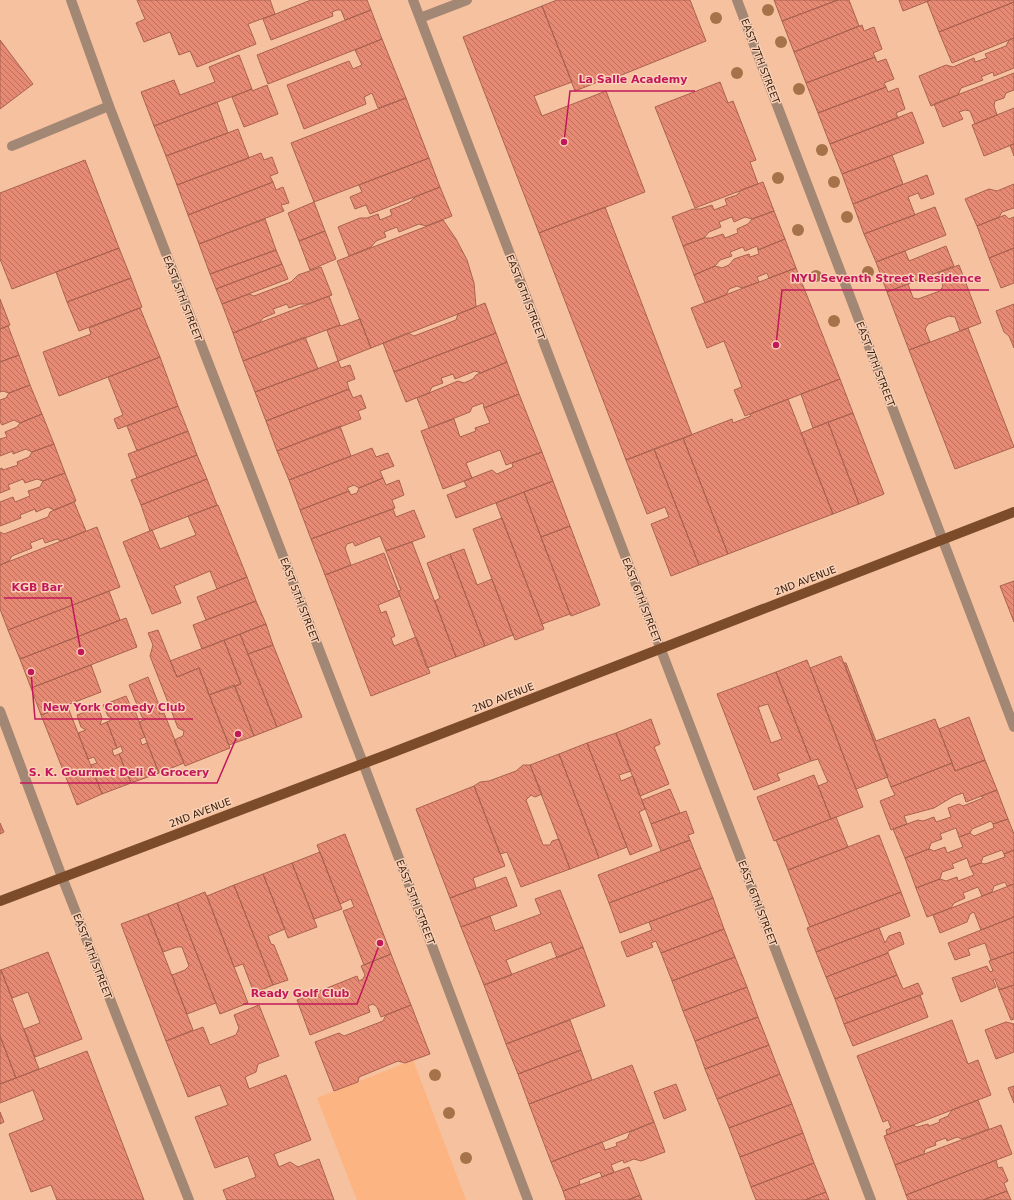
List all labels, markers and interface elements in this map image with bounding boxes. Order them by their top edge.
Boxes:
street label: EAST 7TH STREET [739,17,782,106]
callout: La Salle Academy [570,68,695,91]
text: La Salle Academy [579,73,687,86]
street label: EAST 6TH STREET [504,253,547,342]
street label: EAST 5TH STREET [161,254,204,343]
callout: NYU Seventh Street Residence [782,267,989,290]
text: NYU Seventh Street Residence [791,272,981,285]
street label: EAST 7TH STREET [854,320,897,409]
street label: EAST 5TH STREET [278,556,321,645]
street label: EAST 6TH STREET [620,556,663,645]
street label: 2ND AVENUE [773,564,838,597]
callout: KGB Bar [4,575,71,598]
text: KGB Bar [12,581,63,594]
street label: 2ND AVENUE [471,681,536,714]
callout: New York Comedy Club [35,696,193,719]
text: New York Comedy Club [43,701,185,714]
callout: S. K. Gourmet Deli & Grocery [20,760,217,783]
text: S. K. Gourmet Deli & Grocery [29,766,209,779]
street label: 2ND AVENUE [168,796,233,829]
street label: EAST 5TH STREET [394,858,437,947]
street label: EAST 6TH STREET [736,859,779,948]
street label: EAST 4TH STREET [71,912,114,1001]
callout: Ready Golf Club [243,981,357,1004]
text: Ready Golf Club [251,987,349,1000]

